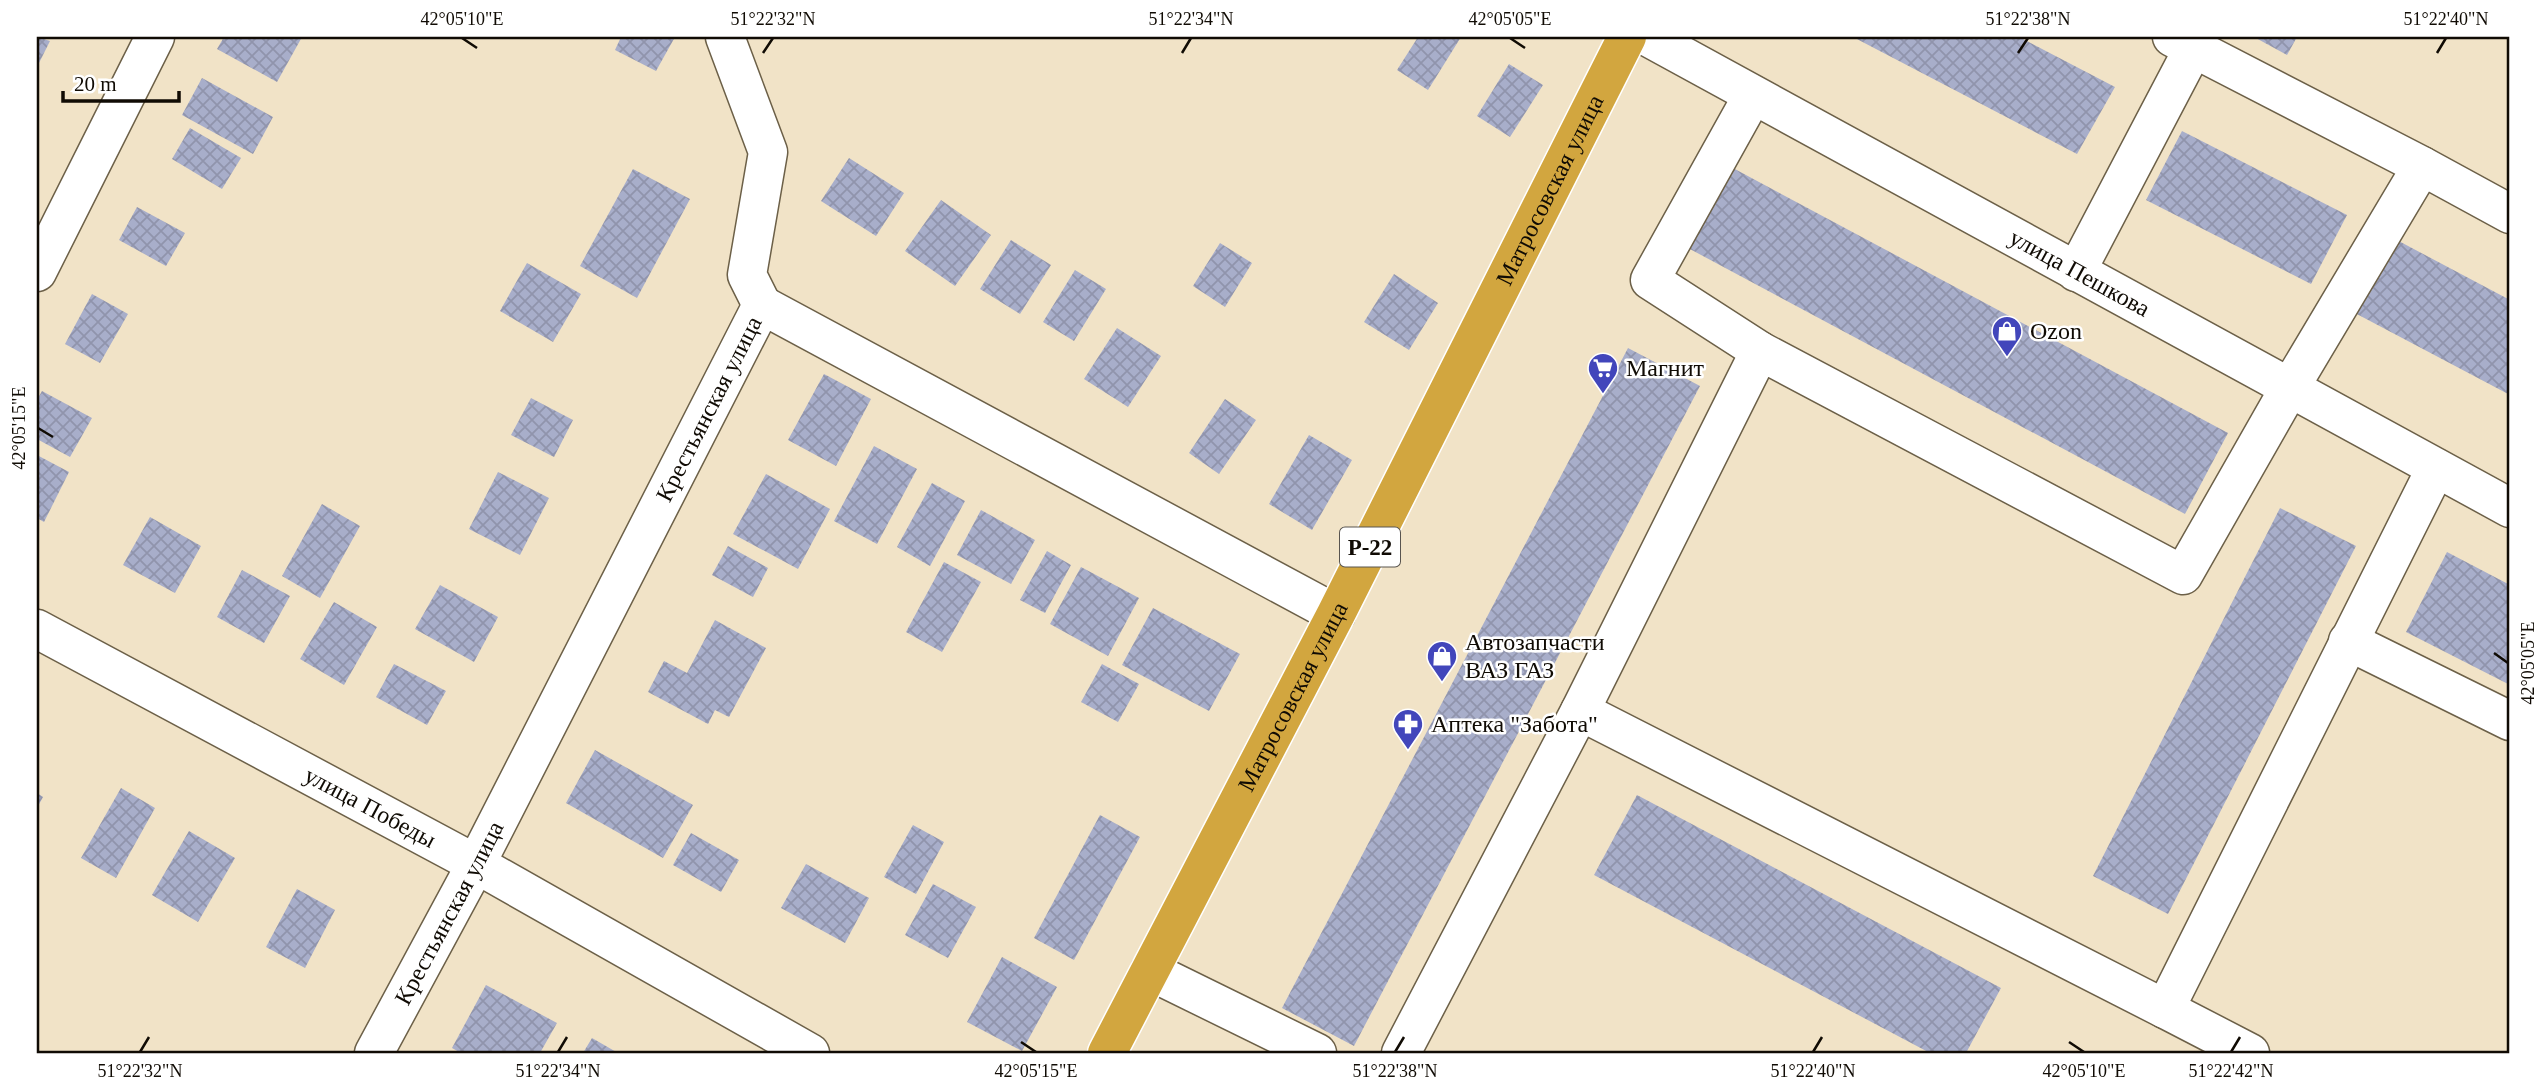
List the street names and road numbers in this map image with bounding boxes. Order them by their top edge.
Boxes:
street label: Матросовская улица [1491,90,1609,289]
street label: улица Пешкова [2005,224,2155,322]
street label: Крестьянская улица [651,312,767,506]
road number: Р-22 [1340,527,1400,566]
street label: Матросовская улица [1233,597,1353,795]
street label: улица Победы [300,762,440,853]
street label: Крестьянская улица [390,817,509,1009]

